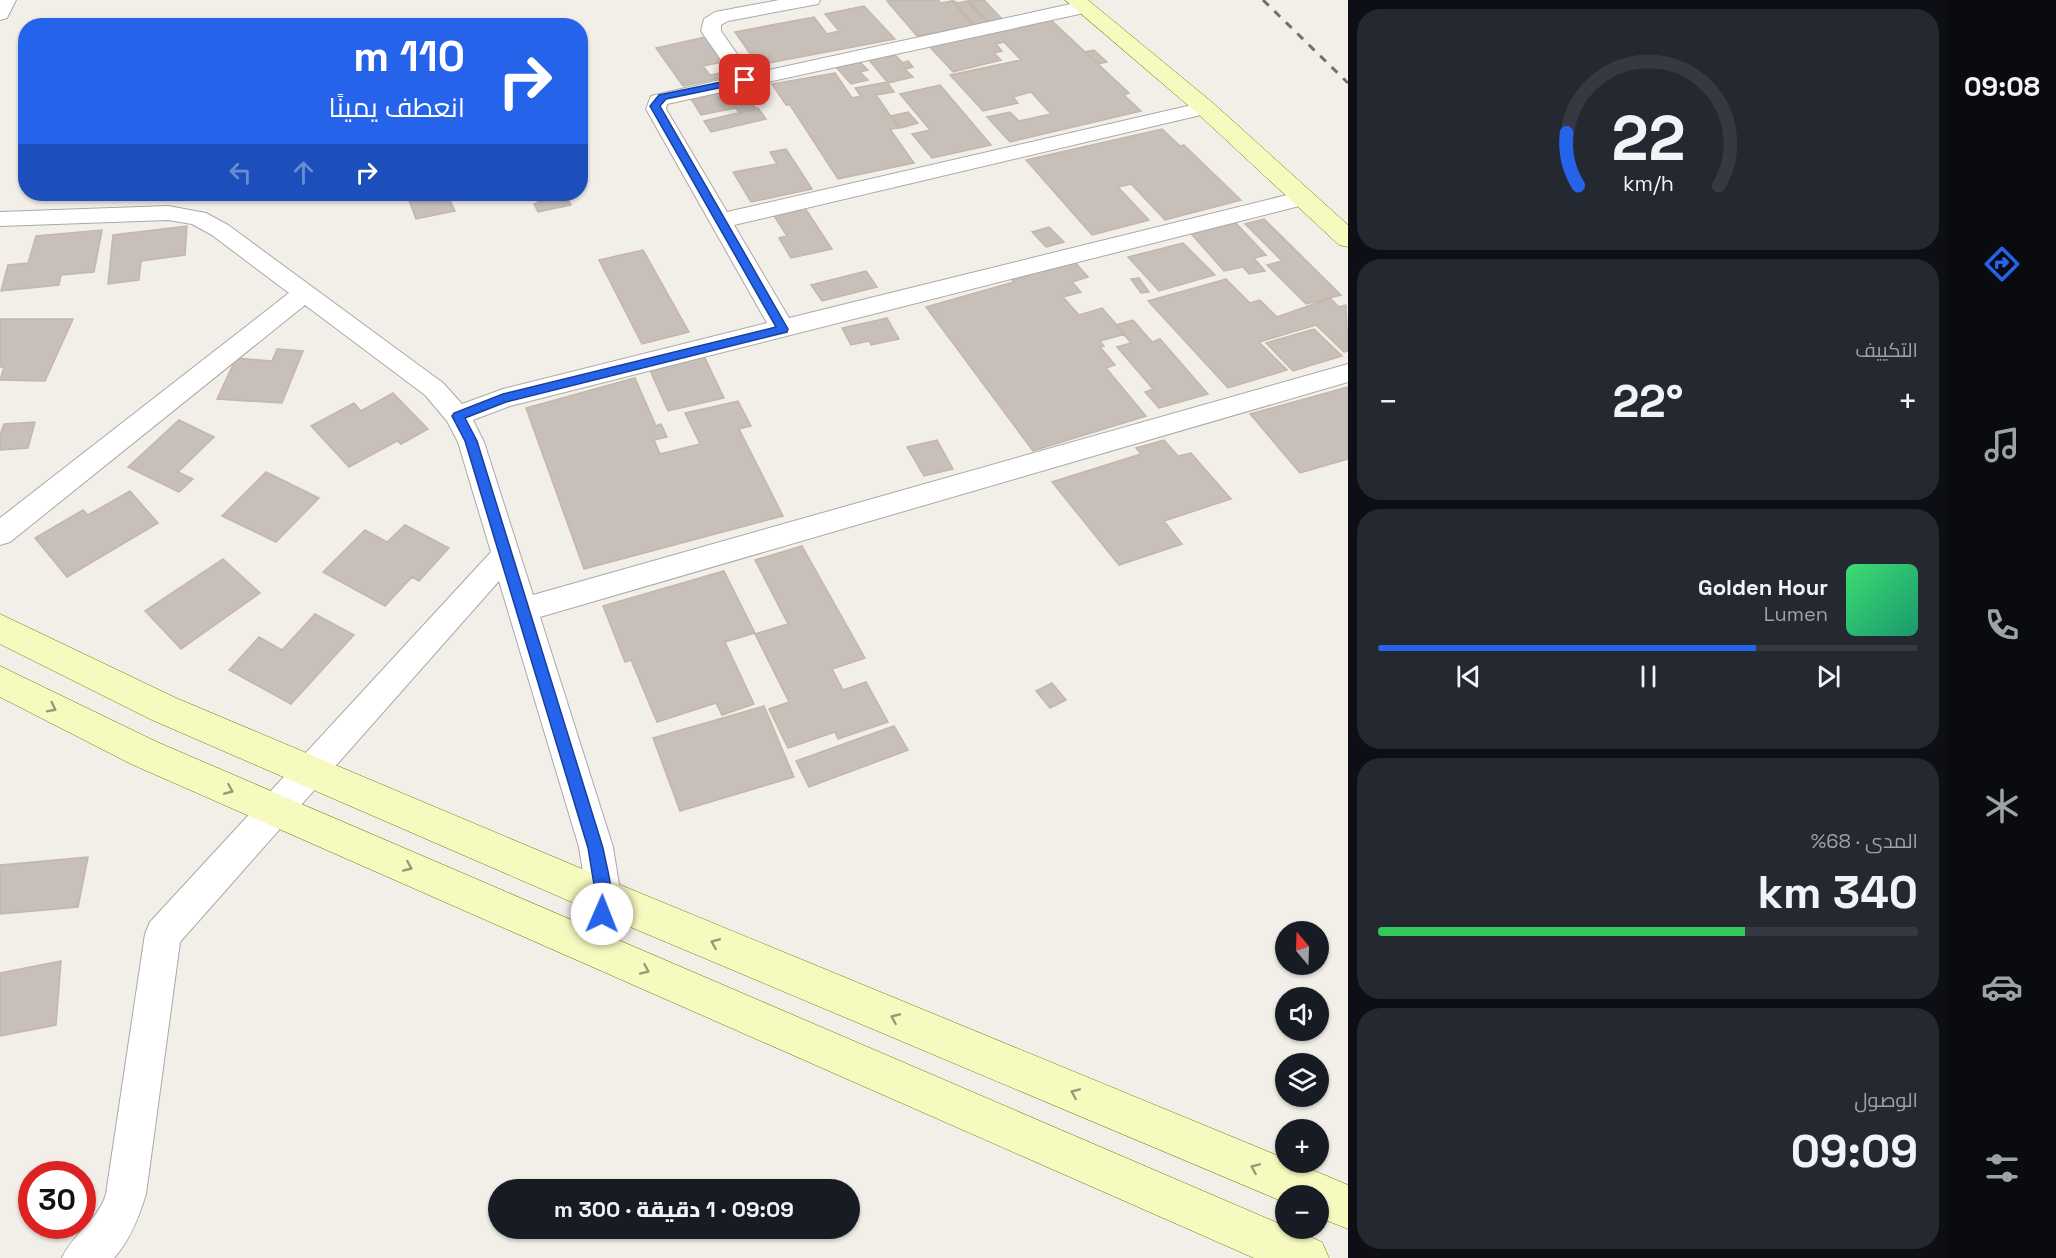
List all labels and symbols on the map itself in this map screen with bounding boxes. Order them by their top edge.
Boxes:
pin [719,54,770,105]
one-way arrow [46,701,56,712]
one-way arrow [223,782,234,794]
one-way arrow [402,860,413,872]
position arrow [570,882,634,946]
north arrow [1275,921,1329,975]
one-way arrow [711,938,722,950]
one-way arrow [638,962,649,974]
one-way arrow [891,1013,902,1025]
one-way arrow [1071,1088,1082,1100]
speed limit sign: 30 [18,1161,96,1239]
one-way arrow [1251,1163,1262,1175]

